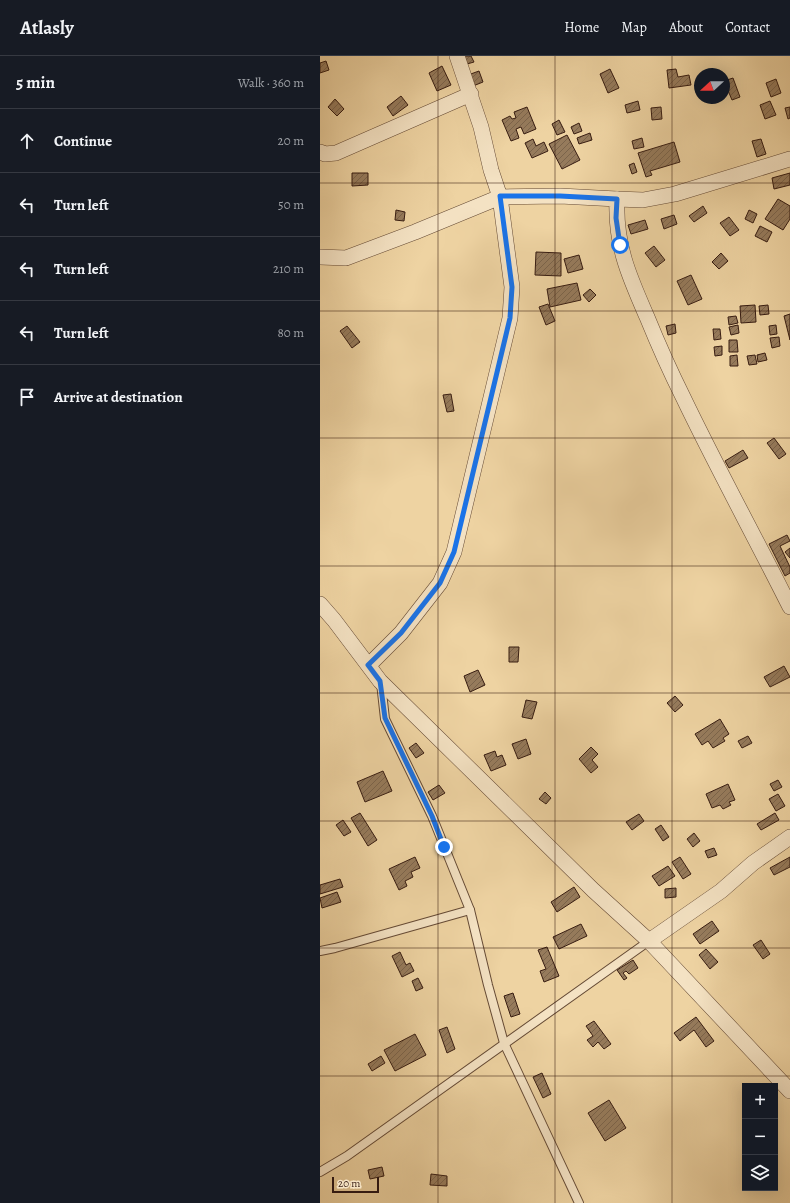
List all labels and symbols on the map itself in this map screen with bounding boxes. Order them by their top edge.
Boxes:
north arrow [694,68,730,104]
route start [611,236,629,254]
route end [435,838,453,856]
scale bar [332,1175,379,1194]

